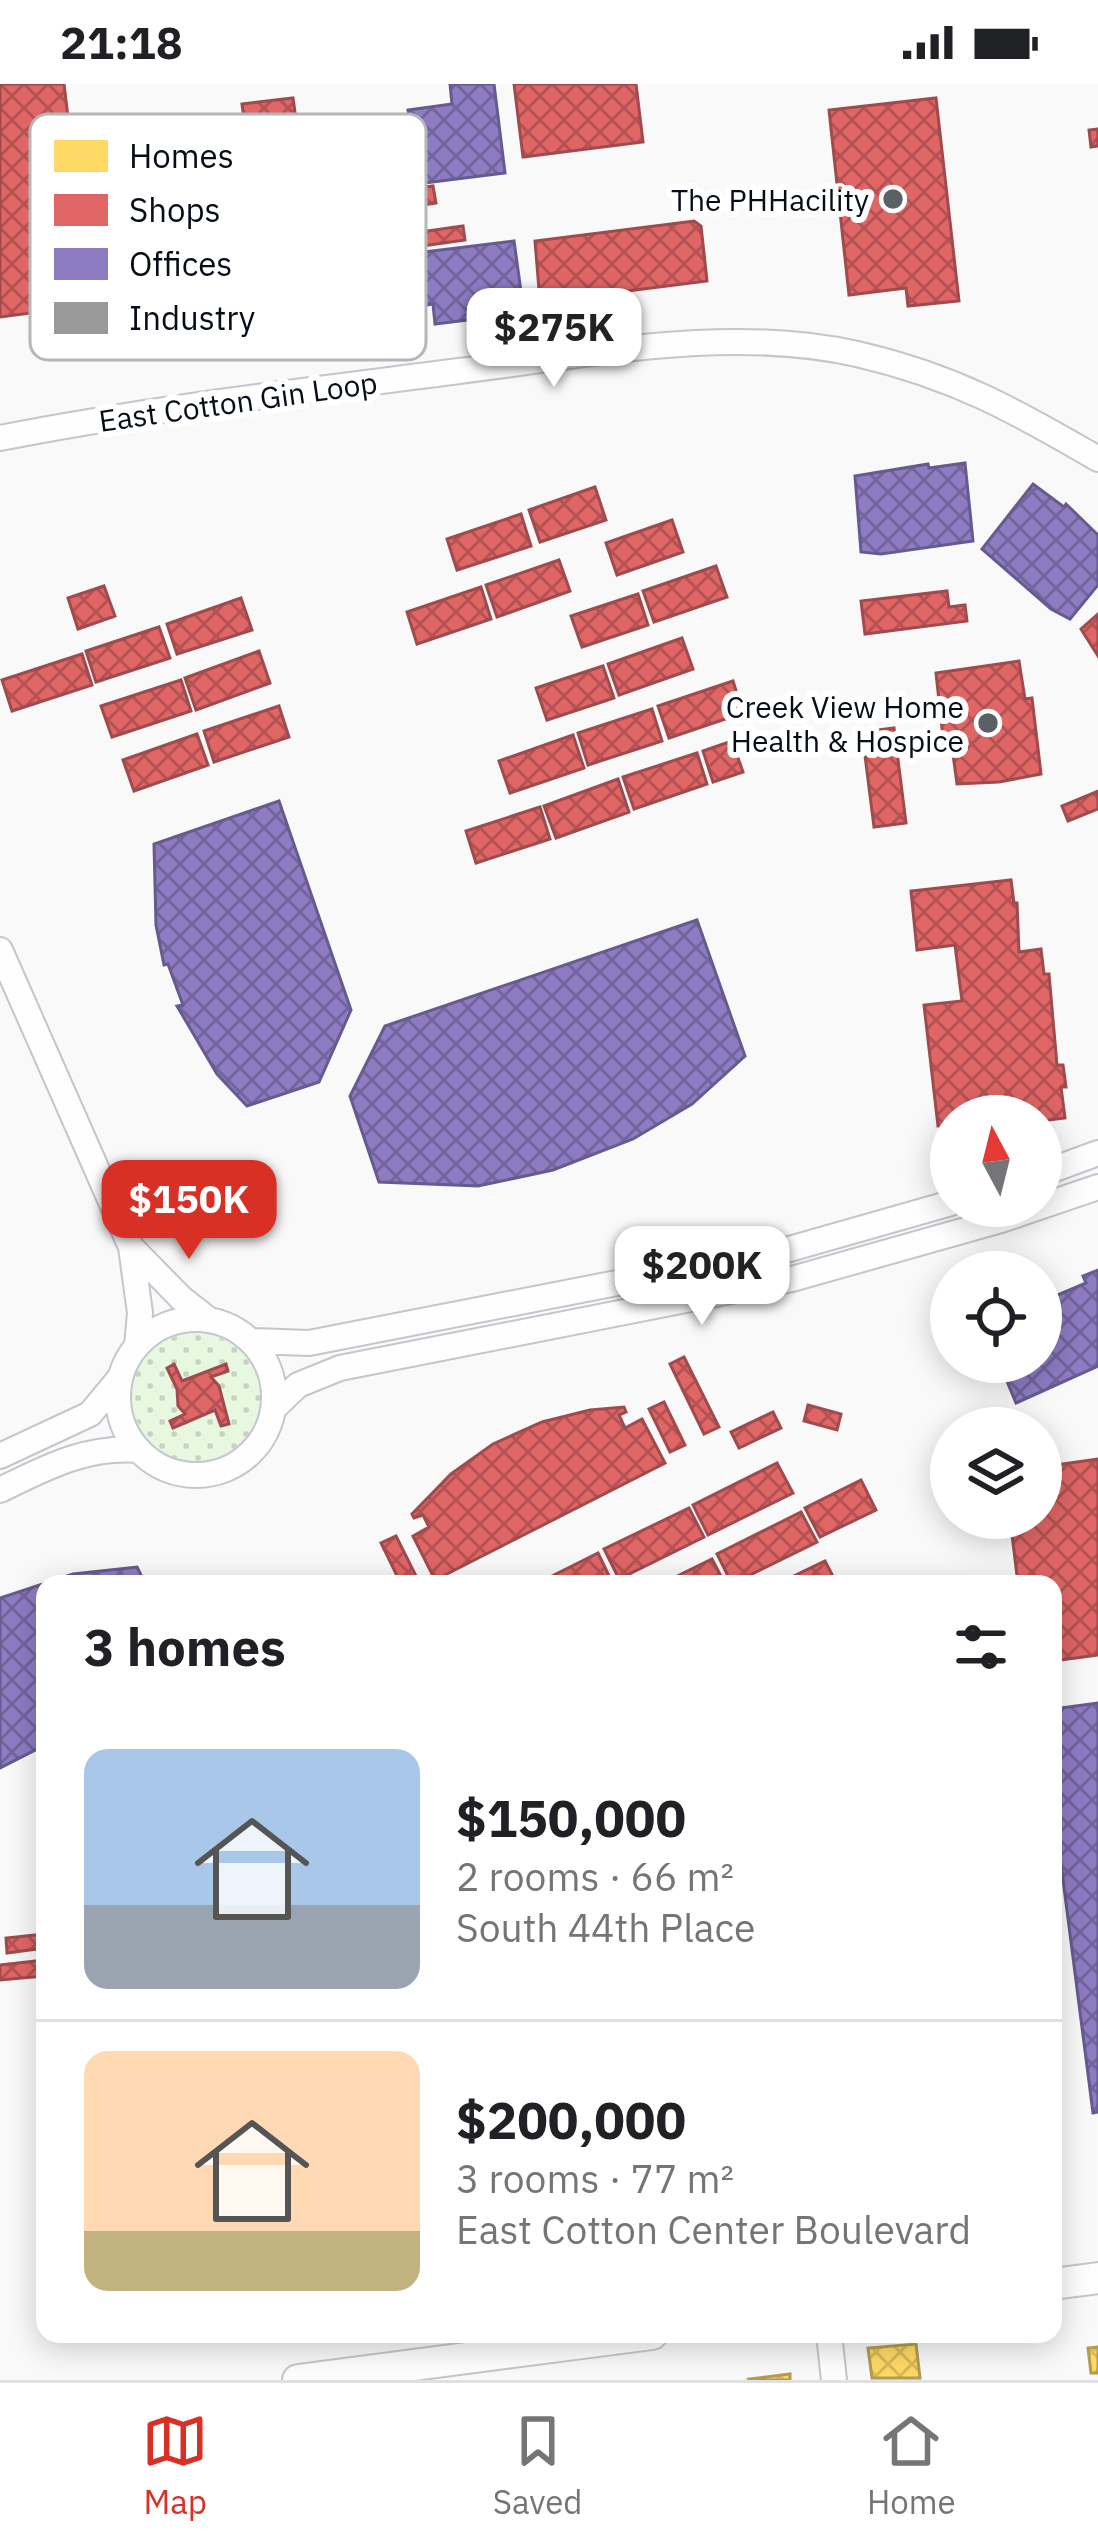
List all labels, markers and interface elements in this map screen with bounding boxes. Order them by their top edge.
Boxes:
text: 21:18 [60,13,183,71]
legend [30,114,426,360]
text: Homes [129,134,234,177]
place label: The PHHacility [671,180,869,219]
marker: The PHHacility [880,186,906,212]
text: Shops [129,188,221,231]
text: Offices [129,242,232,285]
pin: $275K [470,288,638,390]
text: Industry [129,296,255,339]
text: $275K [494,301,614,352]
street label: East Cotton Gin Loop [96,362,380,440]
place label: Creek View Home Health & Hospice [726,687,964,760]
marker: Creek View Home Health & Hospice [975,710,1001,736]
north arrow [930,1095,1062,1227]
map controls [930,1095,1062,1539]
pin: $150K [105,1160,273,1262]
text: $150K [129,1173,249,1224]
pin: $200K [618,1226,786,1328]
text: $200K [642,1239,762,1290]
button: locate [930,1251,1062,1383]
button: layers [930,1407,1062,1539]
text: 3 homes [84,1614,286,1680]
icon: filters [948,1614,1014,1680]
text: $150,000 [456,1785,686,1851]
icon: home [180,1797,324,1941]
text: 2 rooms · 66 m² [456,1851,734,1902]
text: South 44th Place [456,1902,755,1953]
text: $200,000 [456,2087,686,2153]
icon: home [180,2099,324,2243]
text: 3 rooms · 77 m² [456,2153,734,2204]
text: East Cotton Center Boulevard [456,2204,971,2255]
tab: Map [142,2408,208,2523]
tab: Saved [493,2408,582,2523]
tab: Home [867,2408,956,2523]

